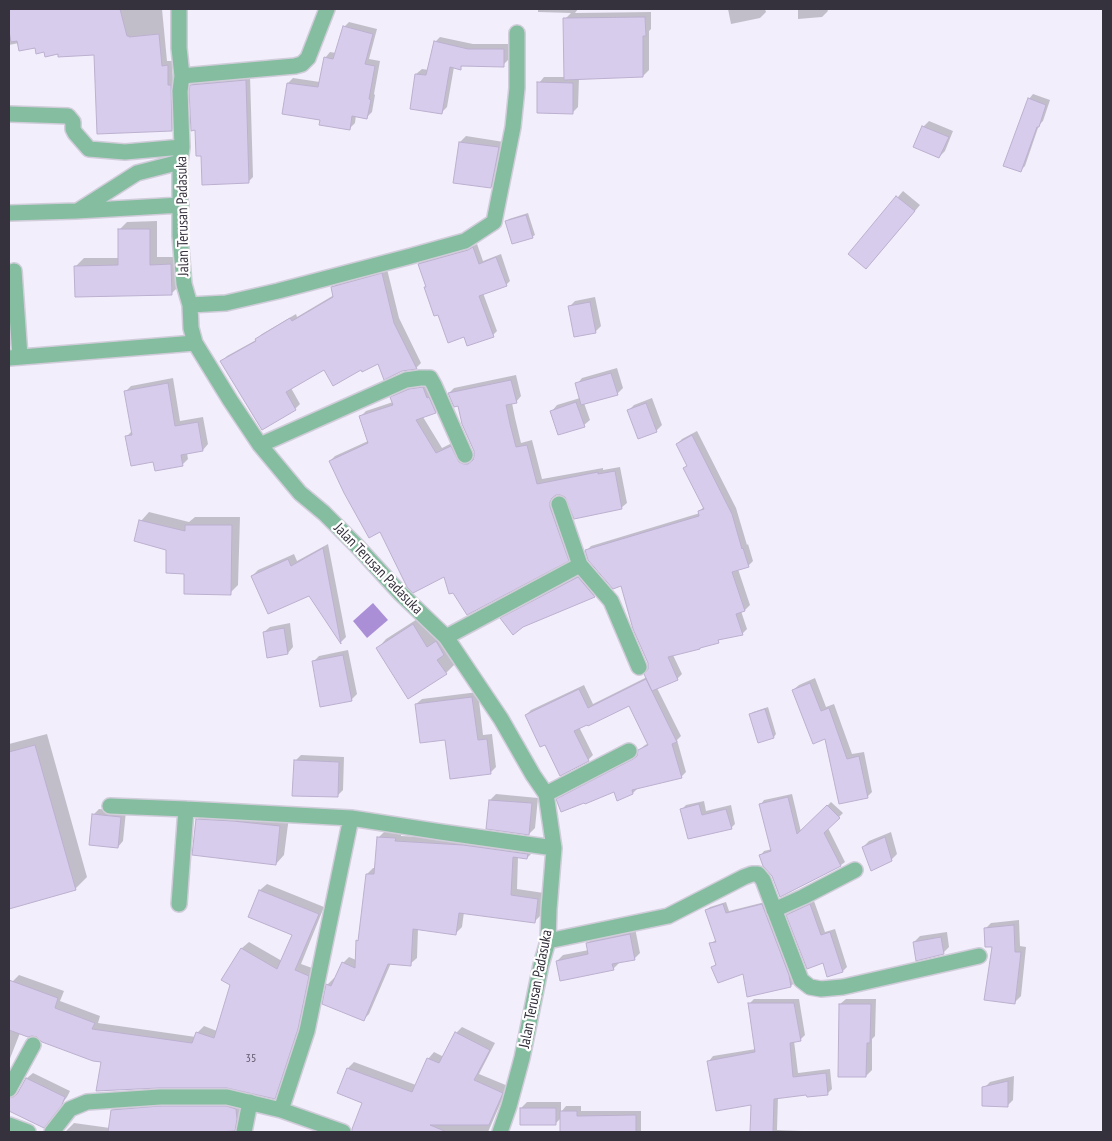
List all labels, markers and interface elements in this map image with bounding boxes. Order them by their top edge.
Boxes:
street label: Jalan Terusan Padasuka [173,156,193,276]
street label: Jalan Terusan Padasuka [330,520,426,618]
street label: Jalan Terusan Padasuka [516,928,556,1050]
house number: 35 [246,1052,256,1066]

